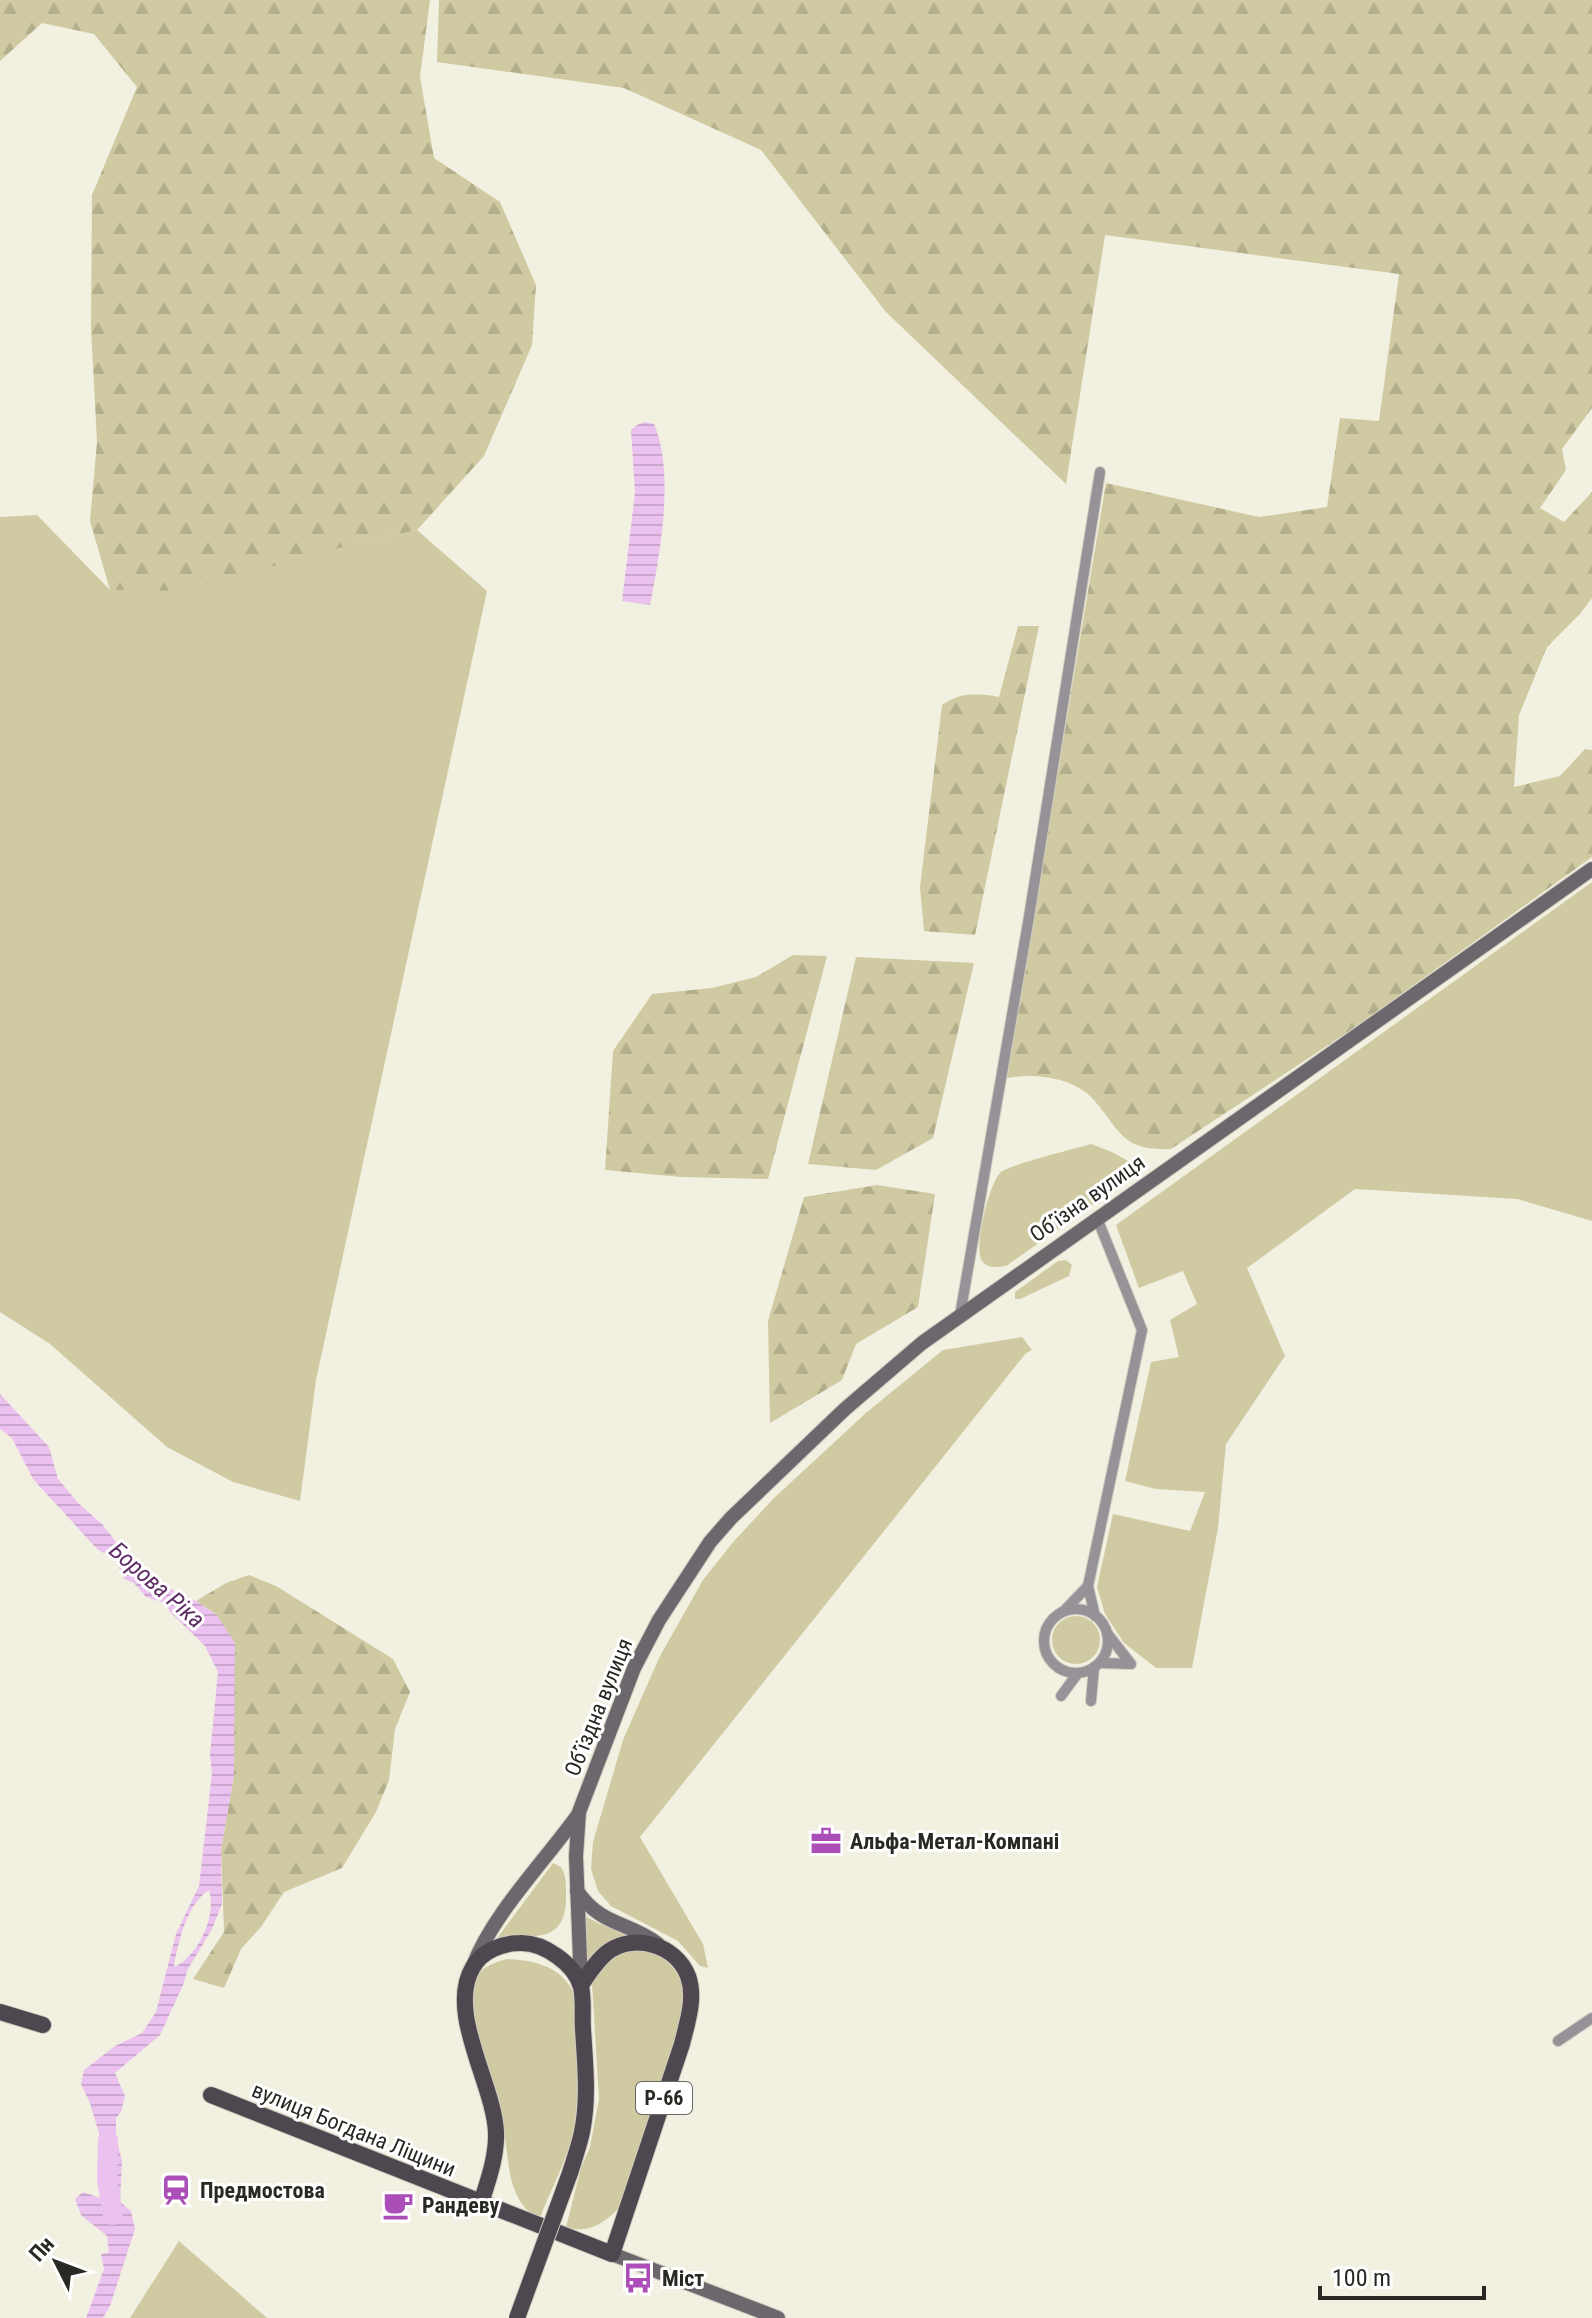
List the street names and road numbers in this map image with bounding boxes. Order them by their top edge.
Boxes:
street label: Об’їзна вулиця [1025,1150,1149,1247]
street label: Об’їздна вулиця [559,1635,637,1780]
street label: вулиця Богдана Ліщини [248,2077,459,2182]
road number: Р-66 [636,2082,692,2114]

